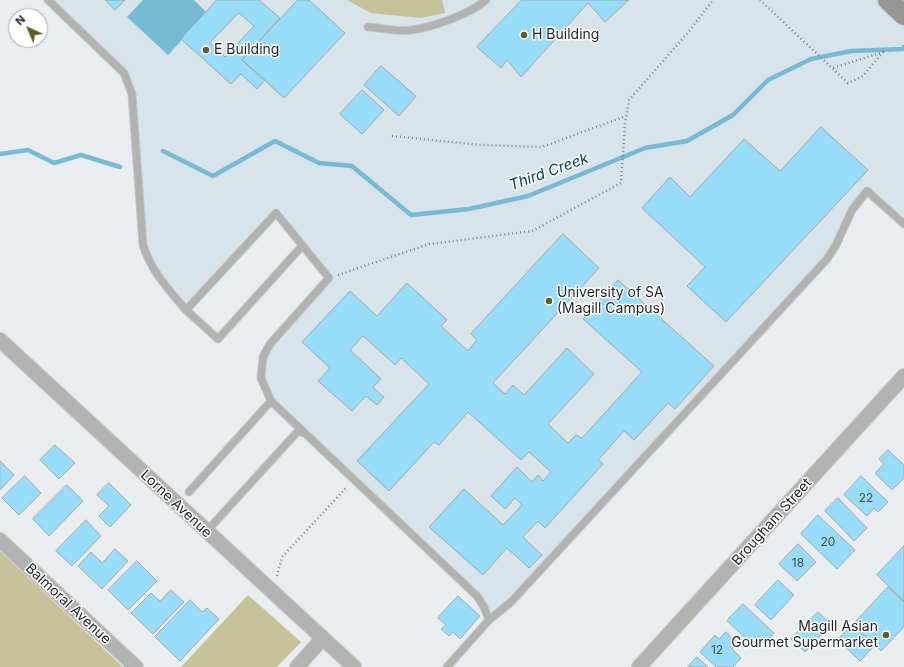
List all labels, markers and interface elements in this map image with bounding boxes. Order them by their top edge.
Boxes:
north arrow [8,8,48,48]
text: N [12,12,28,28]
place label: H Building [532,27,599,43]
marker: H Building [519,30,529,40]
place label: E Building [214,42,279,58]
marker: E Building [201,45,211,55]
water label: Third Creek [507,149,591,195]
place label: University of SA (Magill Campus) [557,285,665,318]
marker: University of SA (Magill Campus) [544,296,554,306]
street label: Lorne Avenue [137,467,215,541]
street label: Brougham Street [729,475,815,569]
house number: 22 [859,491,873,505]
house number: 20 [821,535,835,549]
house number: 18 [792,556,804,570]
street label: Balmoral Avenue [22,560,114,648]
place label: Magill Asian Gourmet Supermarket [731,619,878,652]
marker: Magill Asian Gourmet Supermarket [881,630,891,640]
house number: 12 [711,643,723,657]

